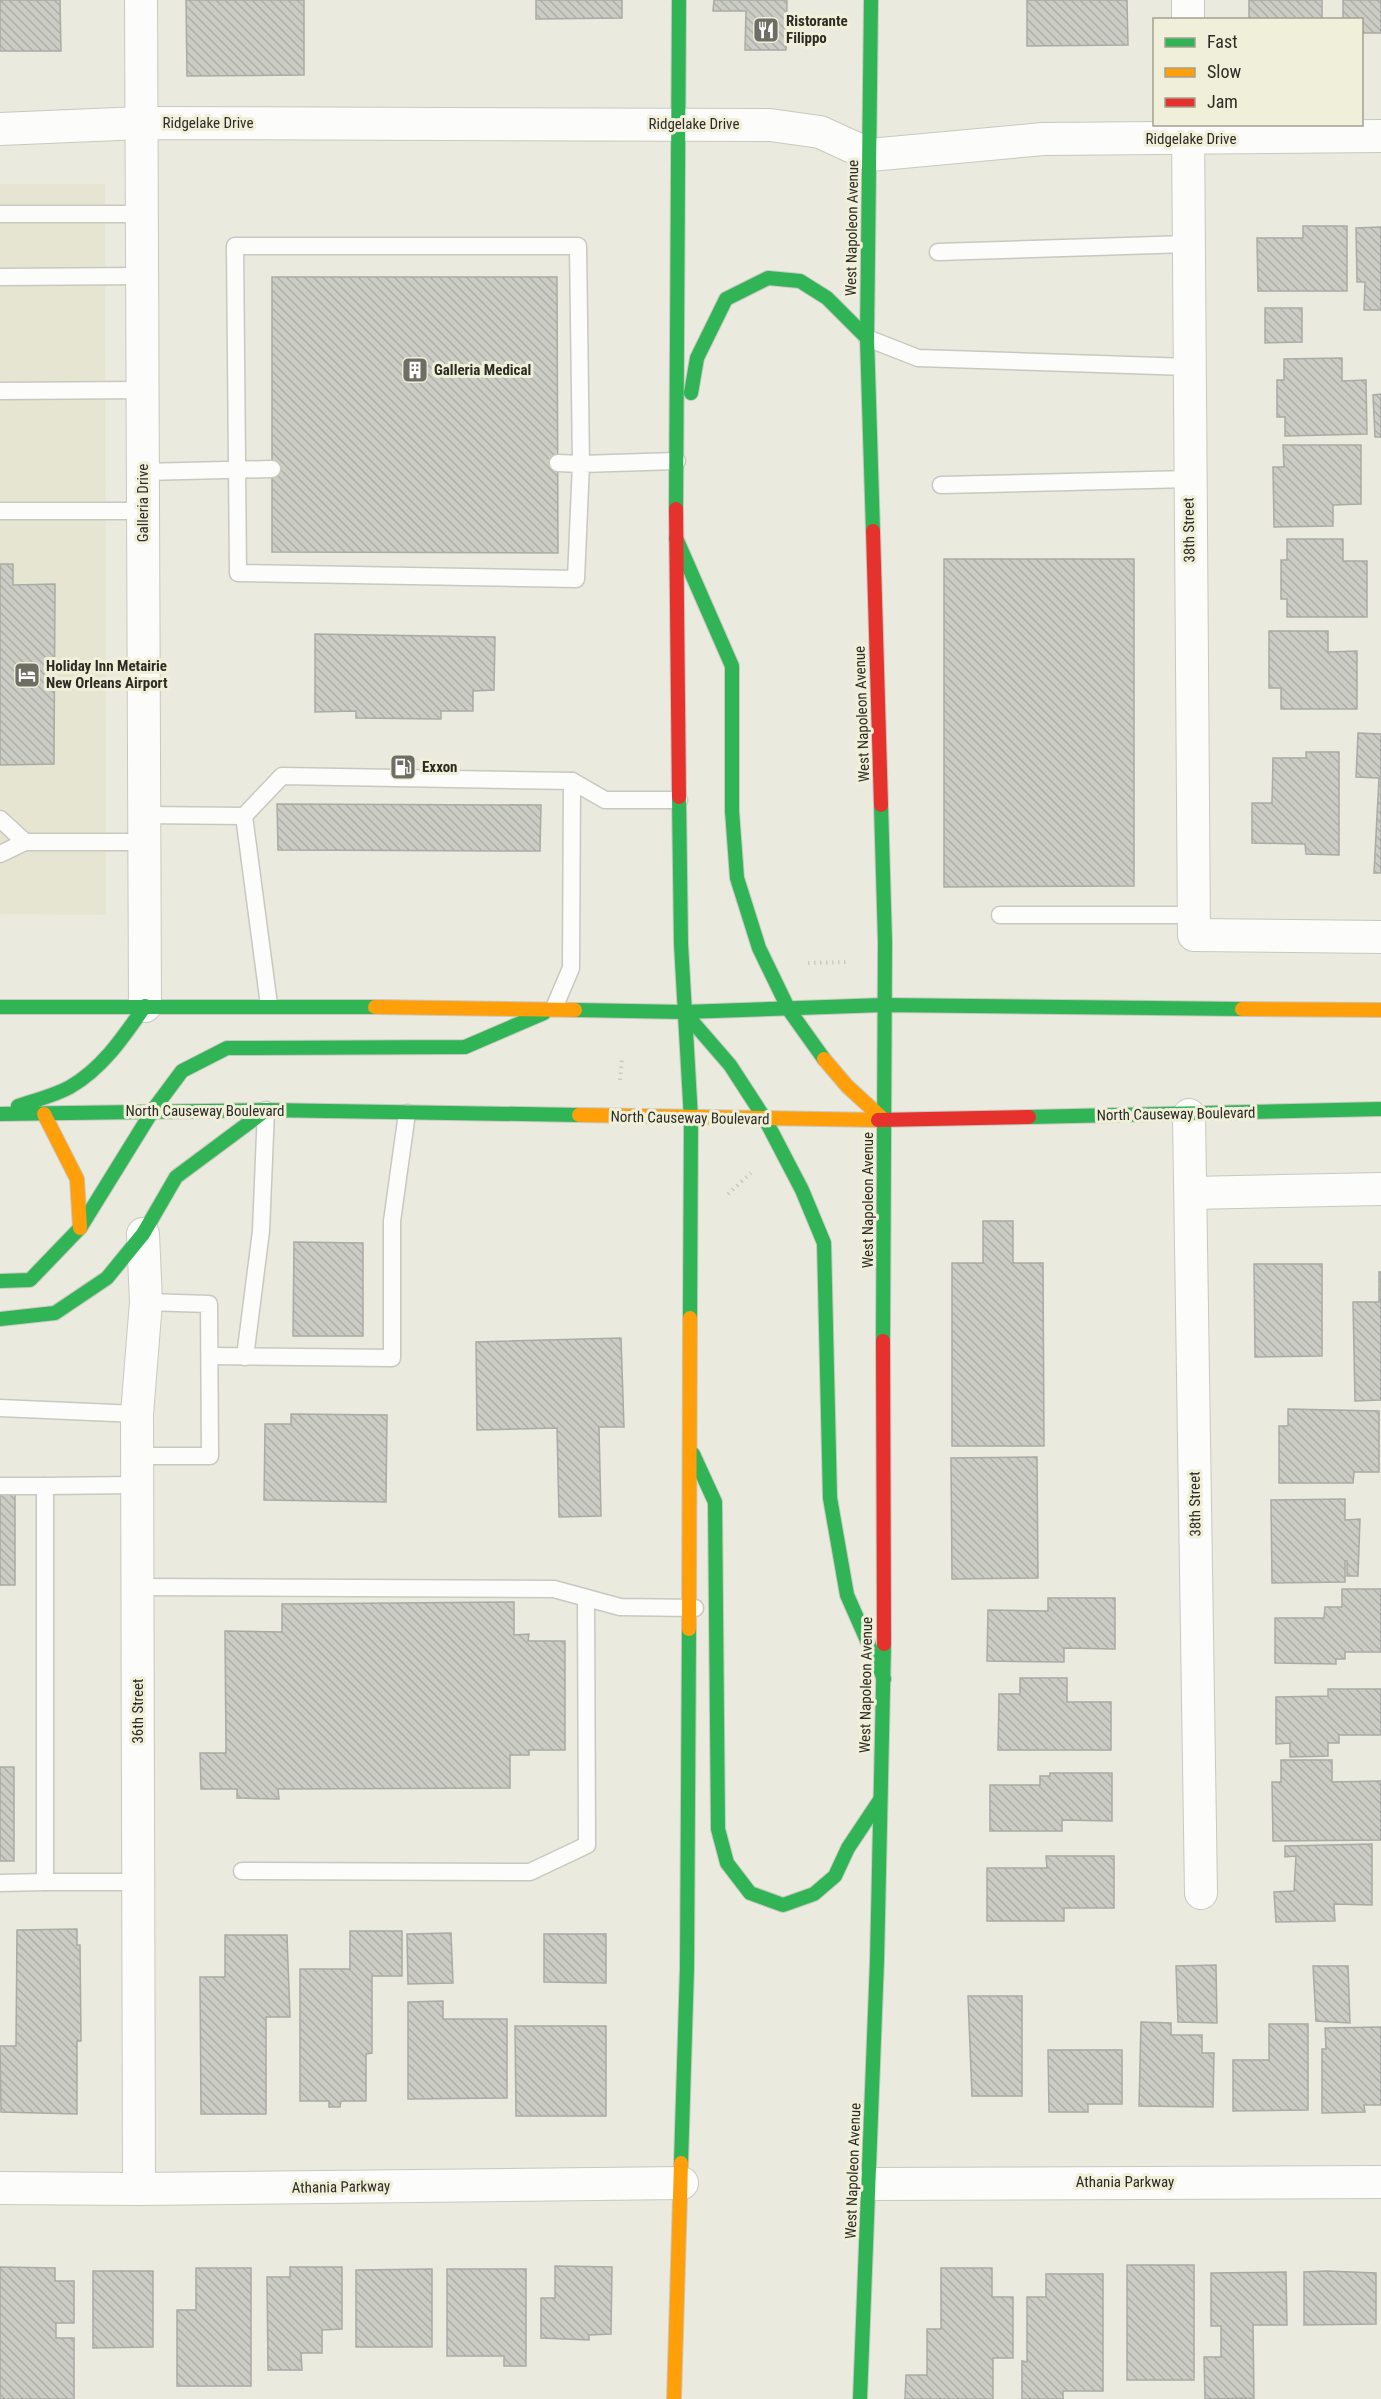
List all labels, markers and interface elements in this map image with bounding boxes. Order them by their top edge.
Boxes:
place label: Ristorante Filippo [786,12,848,47]
restaurant icon: Ristorante Filippo [751,15,781,45]
legend [1153,18,1363,126]
text: Fast [1207,31,1238,52]
text: Slow [1207,61,1242,82]
text: Jam [1207,91,1238,112]
street label: Ridgelake Drive [163,114,253,132]
street label: Ridgelake Drive [649,115,739,133]
street label: Ridgelake Drive [1146,130,1236,148]
street label: West Napoleon Avenue [842,160,862,296]
building icon: Galleria Medical [400,355,430,385]
place label: Galleria Medical [434,361,531,379]
street label: Galleria Drive [134,464,152,542]
street label: 38th Street [1179,497,1199,563]
street label: West Napoleon Avenue [851,646,873,782]
place label: Holiday Inn Metairie New Orleans Airport [46,657,168,692]
hotel icon: Holiday Inn Metairie New Orleans Airport [12,660,42,690]
fuel station icon: Exxon [388,752,418,782]
place label: Exxon [422,758,457,776]
street label: North Causeway Boulevard [126,1102,284,1120]
street label: North Causeway Boulevard [1096,1104,1256,1124]
street label: North Causeway Boulevard [610,1108,770,1128]
street label: West Napoleon Avenue [859,1132,877,1268]
street label: 38th Street [1185,1471,1205,1537]
street label: West Napoleon Avenue [856,1617,876,1753]
street label: 36th Street [129,1678,147,1744]
street label: West Napoleon Avenue [842,2103,864,2239]
street label: Athania Parkway [1076,2173,1174,2191]
street label: Athania Parkway [292,2177,390,2197]

